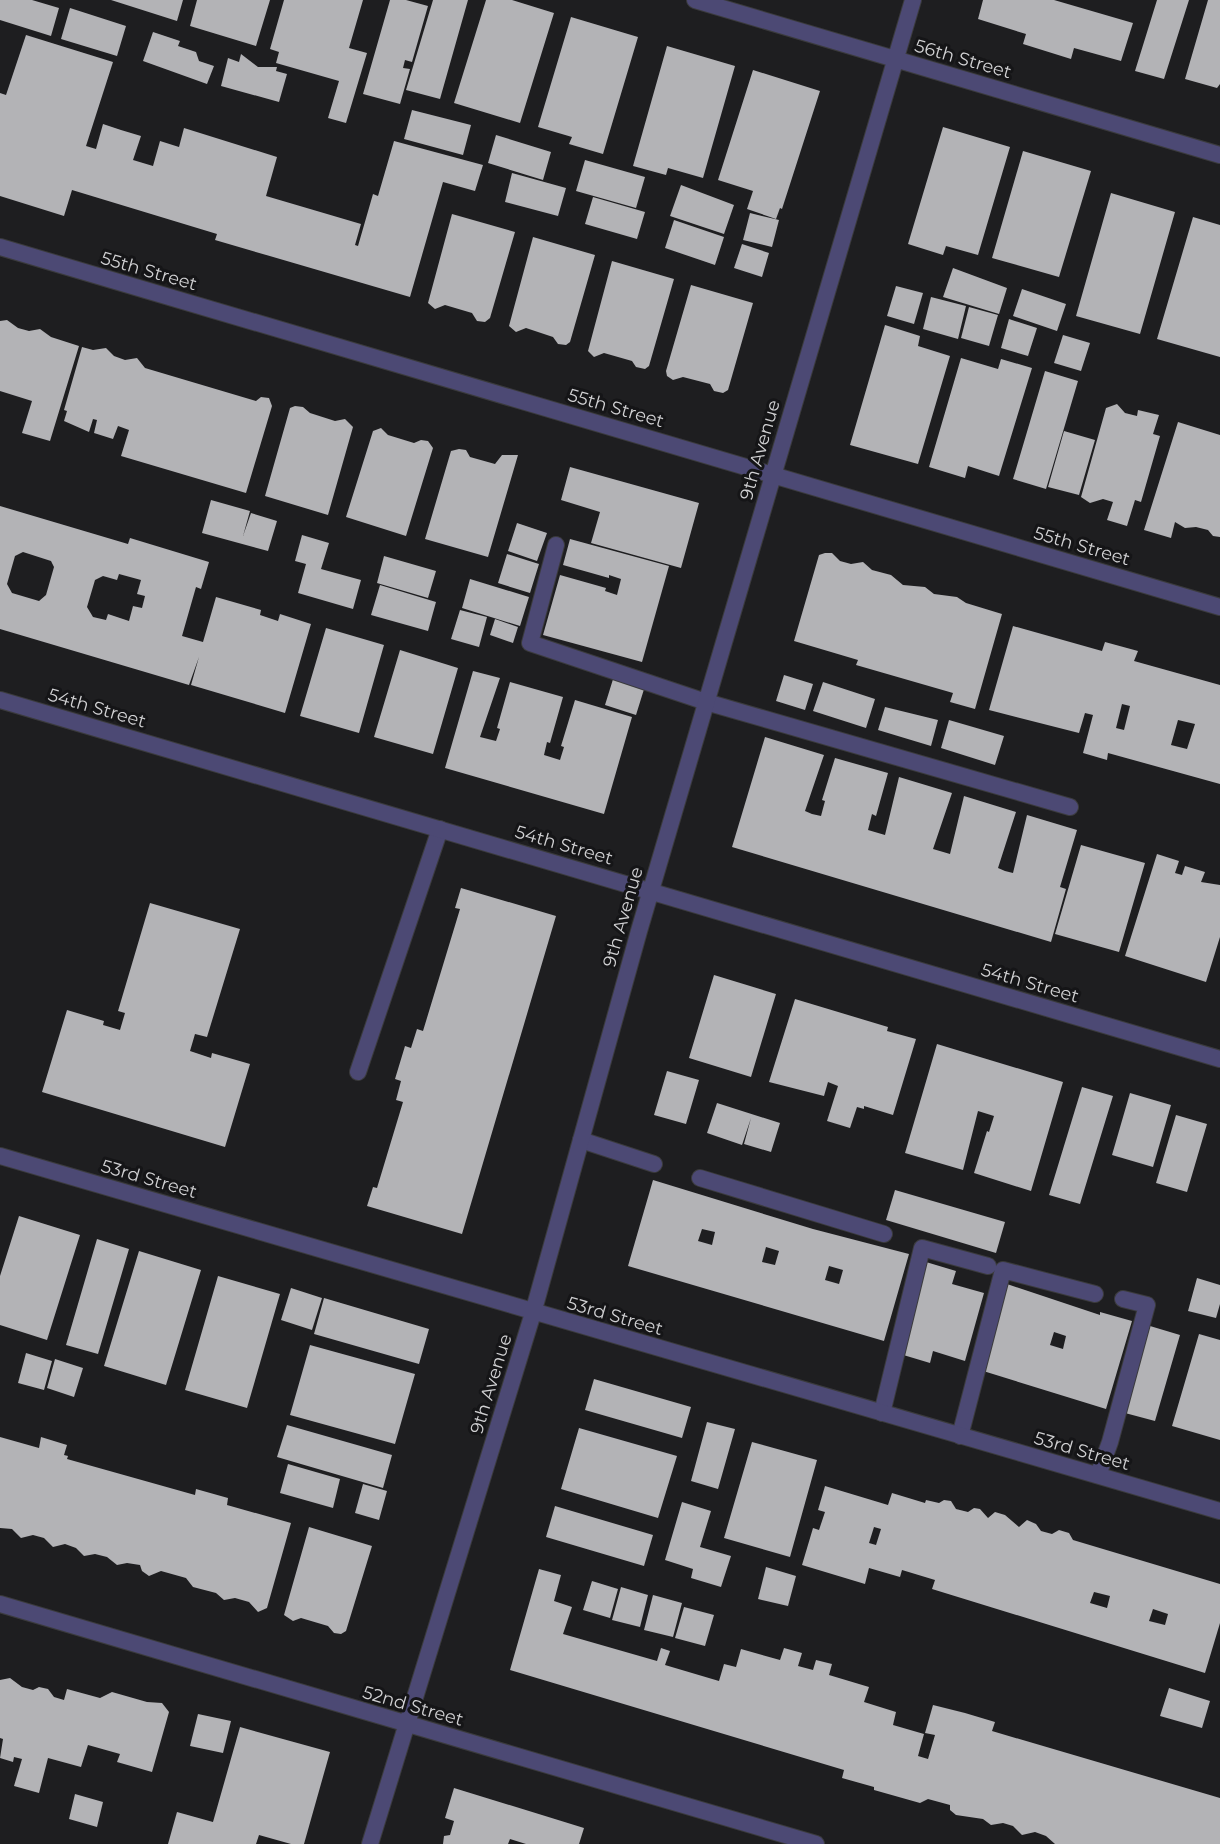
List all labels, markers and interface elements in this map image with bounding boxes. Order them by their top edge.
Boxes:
street label: 56th Street [912,35,1014,83]
street label: 55th Street [98,247,200,295]
street label: 55th Street [565,384,667,432]
street label: 9th Avenue [735,397,785,503]
street label: 55th Street [1031,522,1133,570]
street label: 54th Street [46,684,148,732]
street label: 54th Street [513,821,615,869]
street label: 9th Avenue [598,864,648,970]
street label: 54th Street [979,959,1081,1007]
street label: 53rd Street [99,1155,199,1203]
street label: 53rd Street [565,1292,665,1340]
street label: 9th Avenue [465,1331,517,1437]
street label: 53rd Street [1032,1427,1132,1475]
street label: 52nd Street [360,1681,466,1731]

